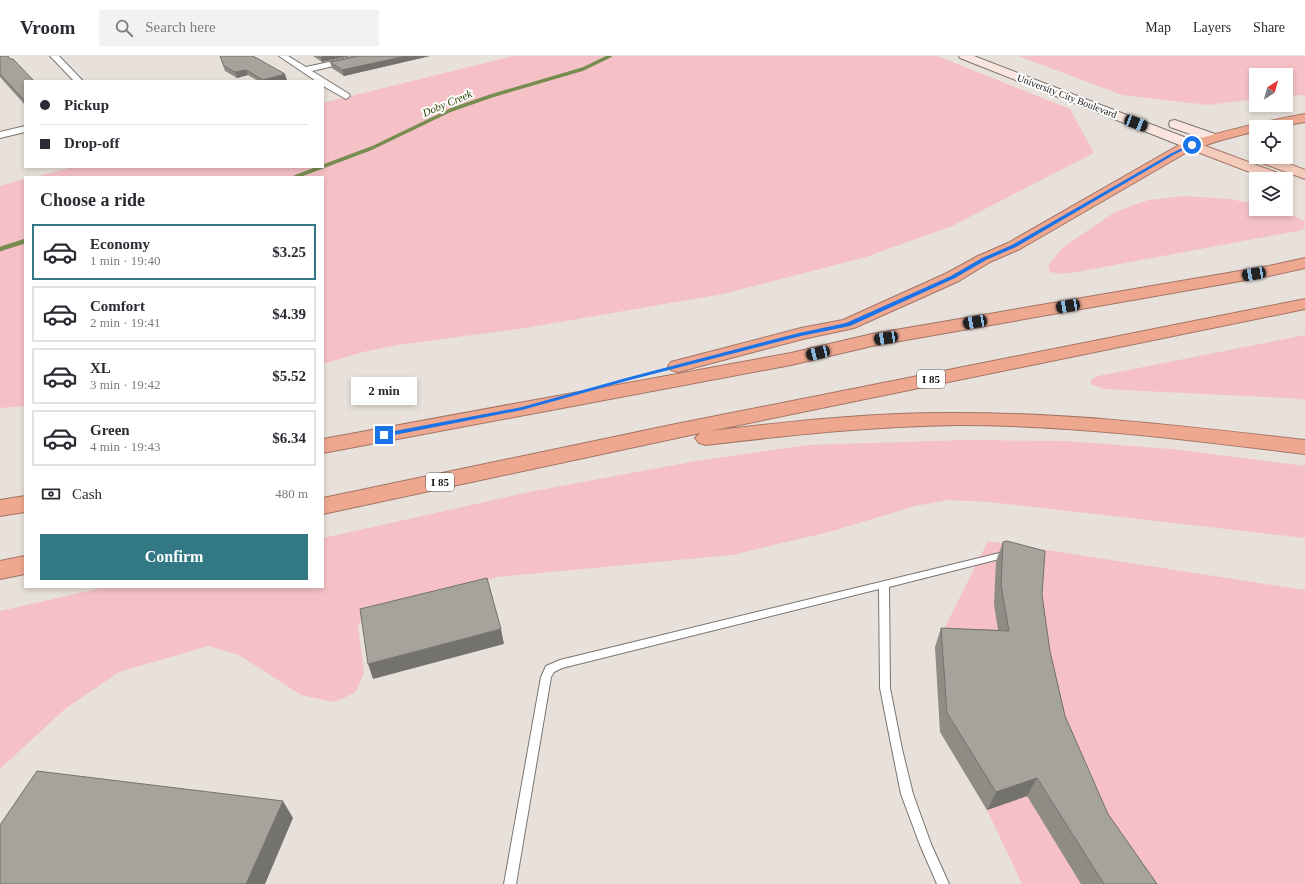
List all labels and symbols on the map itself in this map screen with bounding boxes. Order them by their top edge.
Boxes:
north arrow [1249,68,1293,112]
street label: University City Boulevard [1015,72,1119,120]
water label: Doby Creek [420,87,475,119]
car [1123,113,1149,133]
route start [1183,136,1201,154]
car [1241,266,1267,282]
car [1055,298,1081,314]
car [962,314,988,330]
car [873,330,899,346]
car [805,344,831,362]
road number: I 85 [917,370,945,388]
callout: 2 min [351,377,417,405]
route end [375,426,393,444]
road number: I 85 [426,473,454,491]

